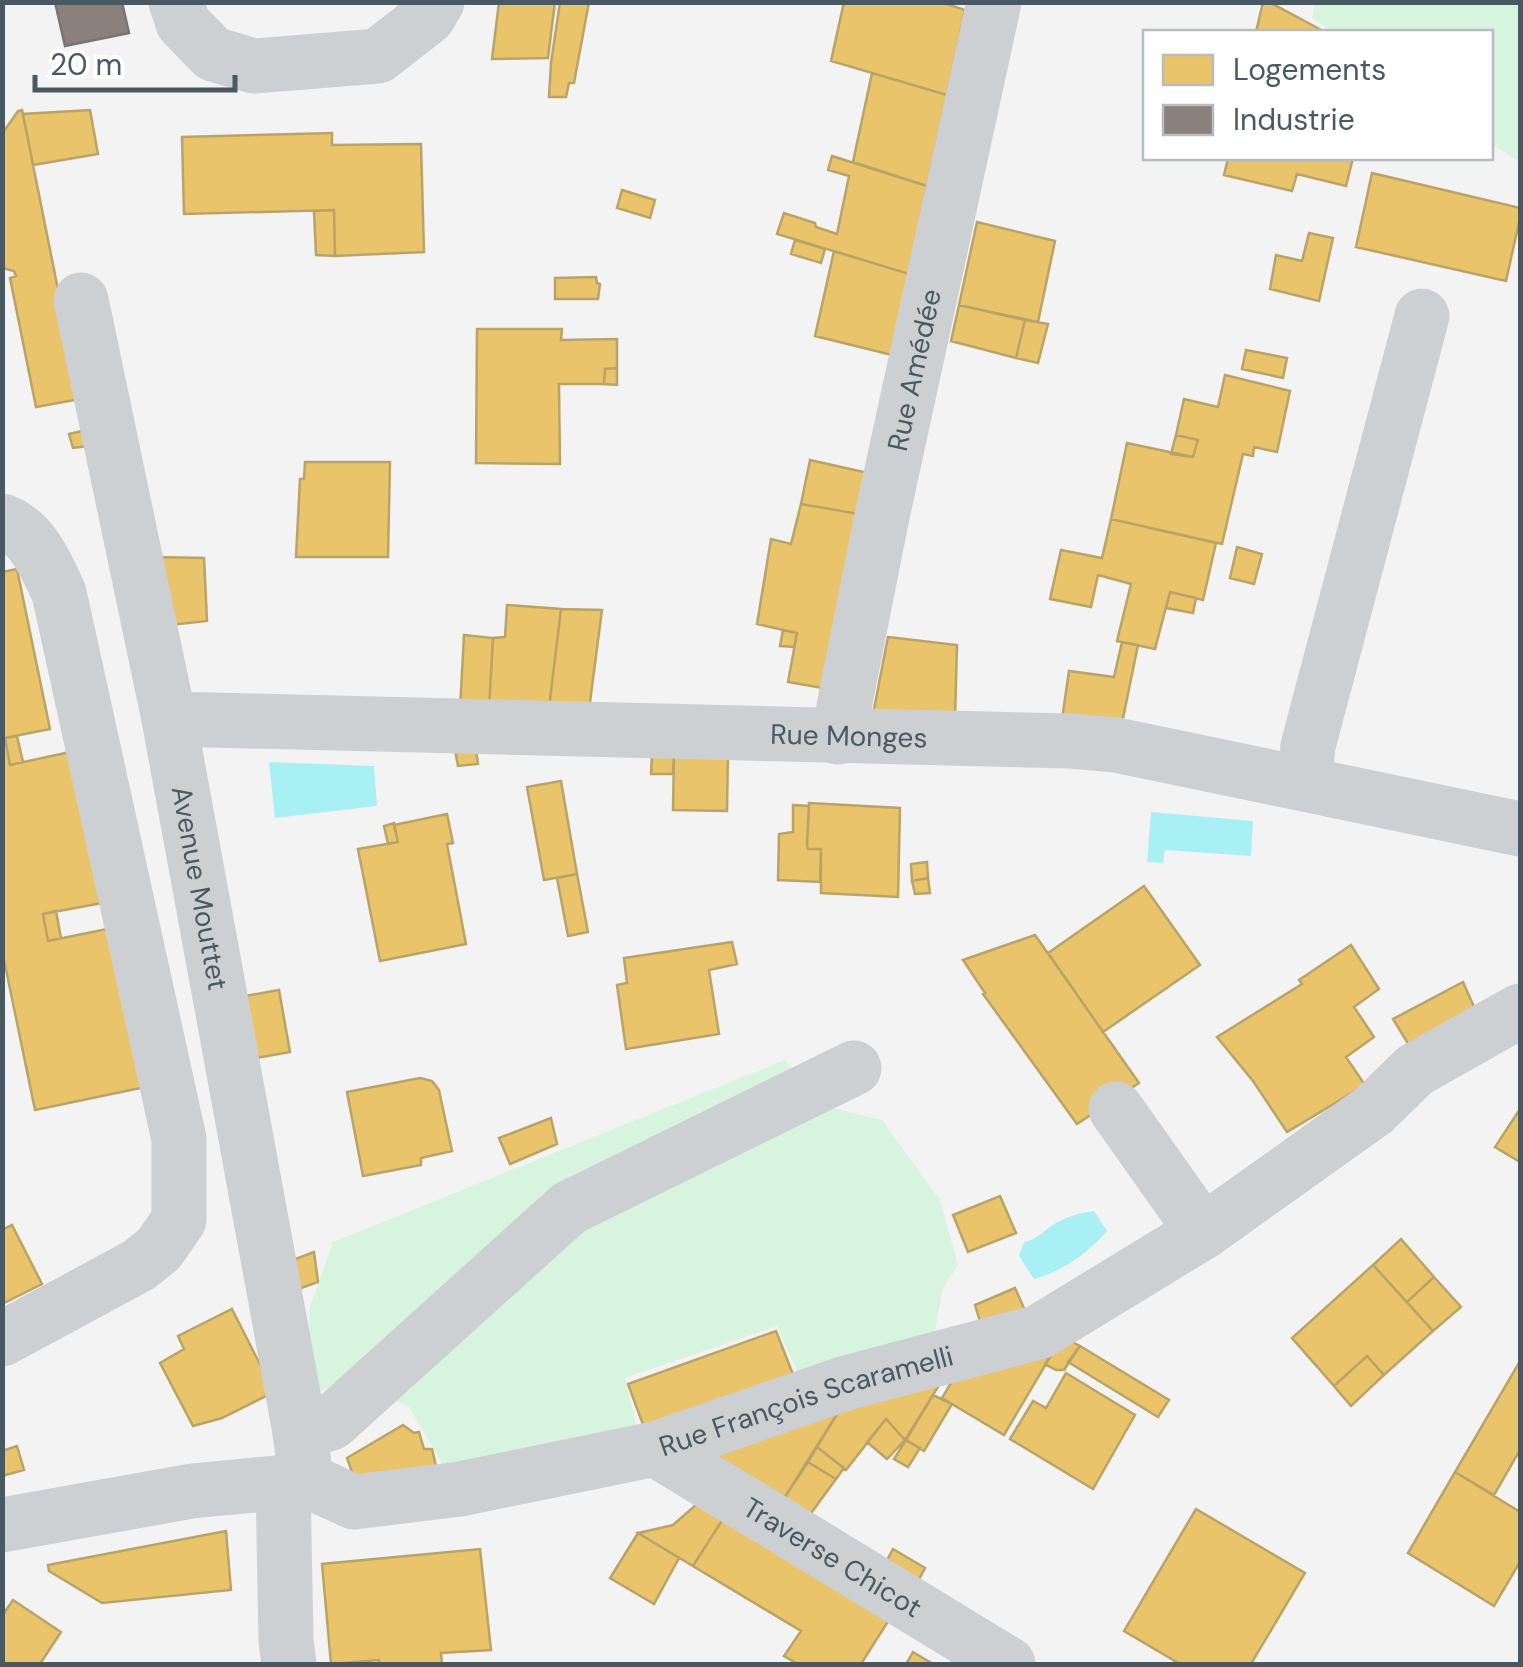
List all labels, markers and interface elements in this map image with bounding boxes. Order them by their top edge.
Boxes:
scale bar [35,30,235,92]
legend [1143,30,1493,160]
text: 20 m [50,45,122,84]
text: Logements [1233,50,1386,89]
text: Industrie [1233,100,1355,139]
street label: Rue Amédée [878,285,950,454]
street label: Rue Monges [770,715,928,756]
street label: Avenue Mouttet [163,783,237,993]
street label: Rue François Scaramelli [654,1337,957,1465]
street label: Traverse Chicot [736,1489,929,1626]

